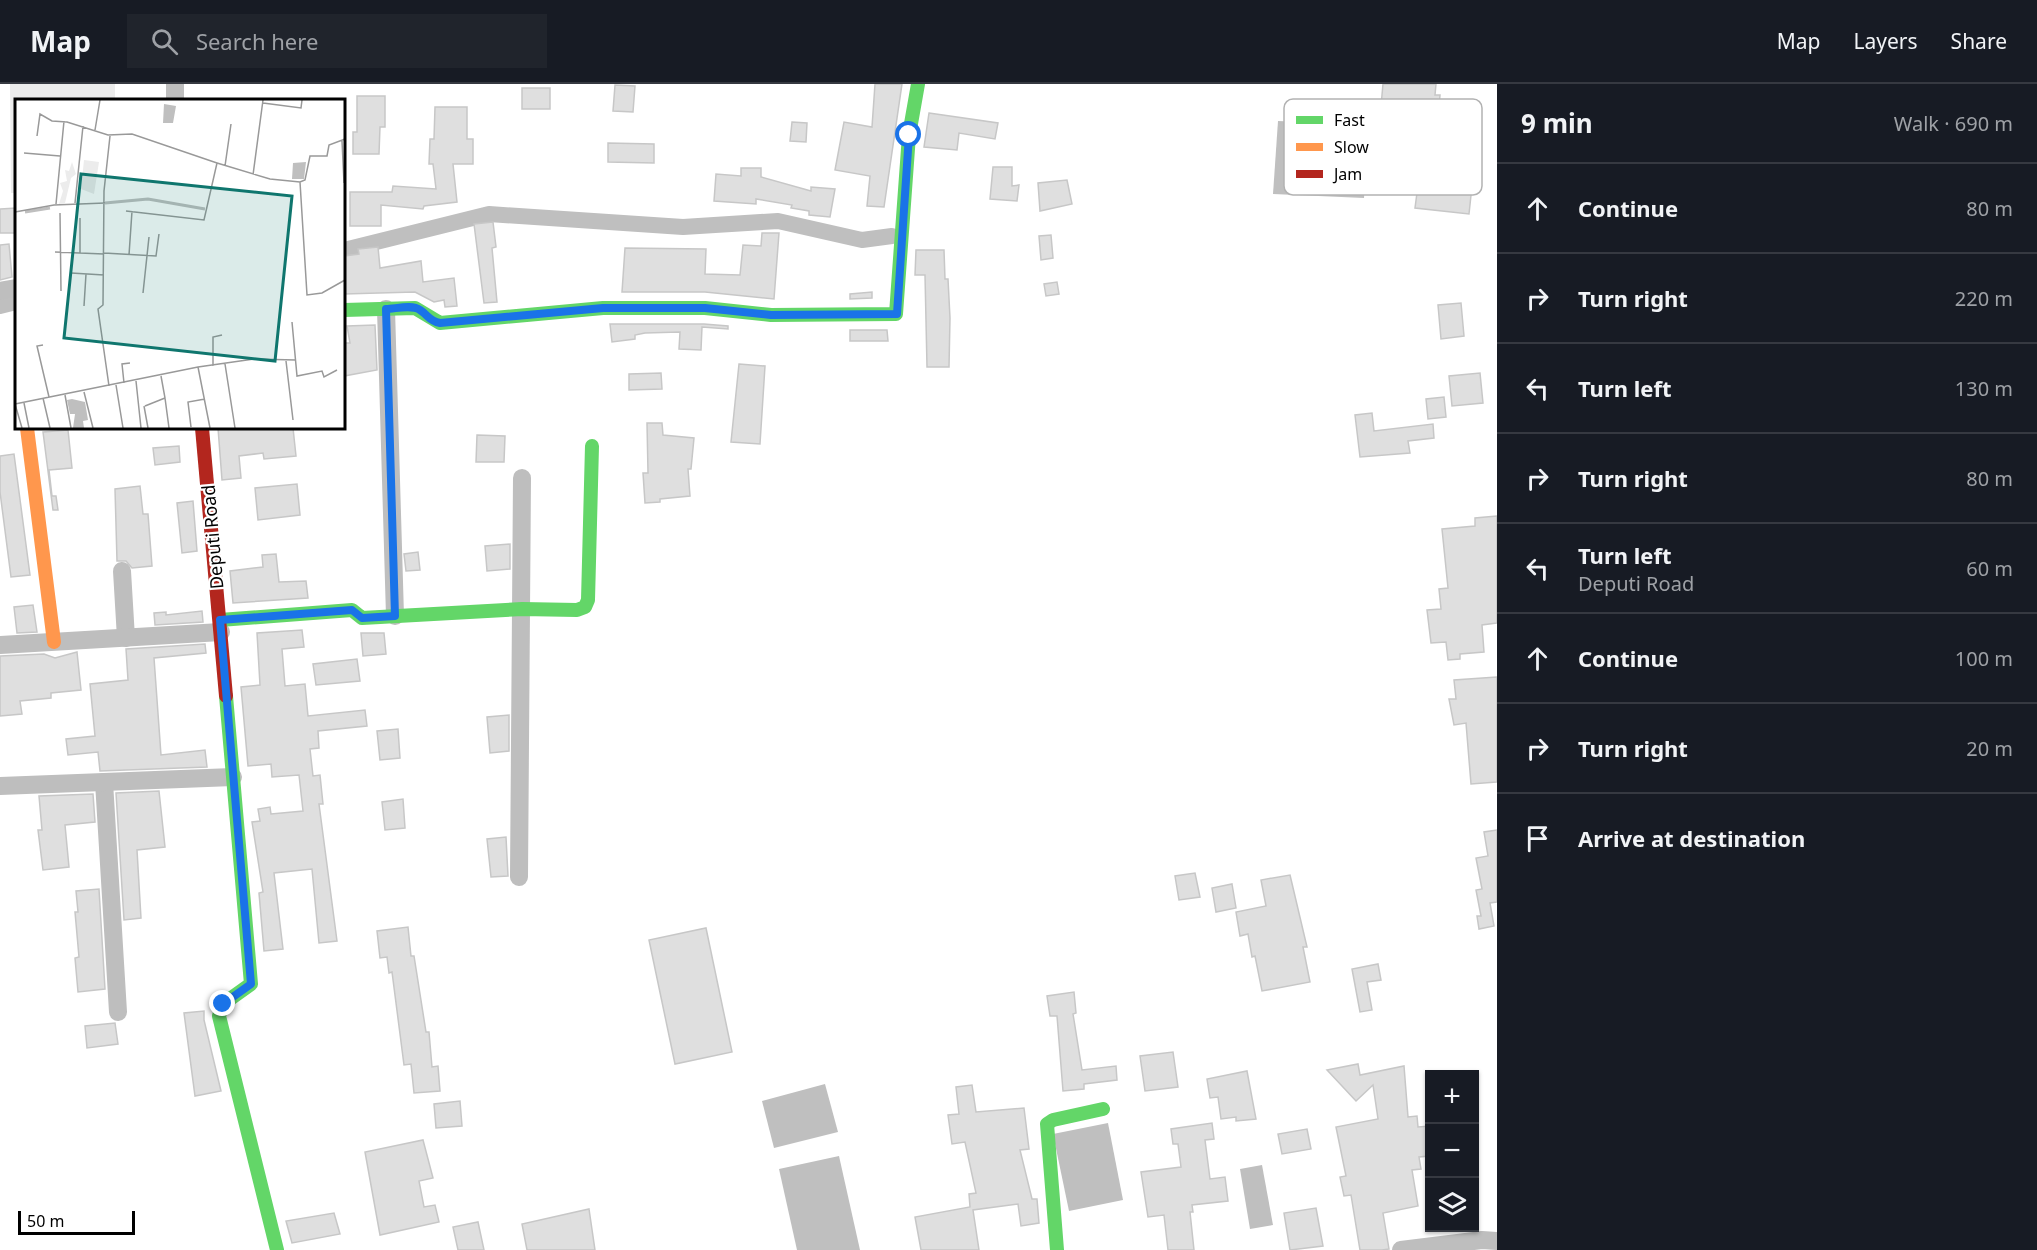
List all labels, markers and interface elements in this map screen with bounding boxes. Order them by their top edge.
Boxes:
search box [127,14,547,68]
text: Map [30,22,91,60]
icon: search [148,25,181,58]
text: Search here [196,26,318,56]
text: Map [1777,27,1821,55]
text: Layers [1854,27,1918,55]
text: Share [1951,27,2007,55]
inset map [15,99,345,429]
legend [1284,99,1482,195]
text: 9 min [1521,105,1593,141]
text: Fast [1334,109,1365,131]
text: Walk · 690 m [1894,110,2013,137]
route start [895,121,921,147]
text: Slow [1334,136,1369,158]
text: Jam [1332,163,1362,185]
icon: ahead [1521,192,1554,225]
text: Continue [1578,193,1678,223]
text: 80 m [1966,195,2013,222]
icon: right [1521,282,1554,315]
text: Turn right [1578,283,1688,313]
text: 220 m [1955,285,2013,312]
icon: left [1521,372,1554,405]
text: Turn left [1578,373,1672,403]
text: 130 m [1955,375,2013,402]
icon: right [1521,462,1554,495]
text: Turn right [1578,463,1688,493]
text: 80 m [1966,465,2013,492]
street label: Deputi Road [195,484,229,590]
text: Turn left [1578,540,1672,570]
icon: left [1521,552,1554,585]
text: 60 m [1966,555,2013,582]
text: Deputi Road [1578,570,1694,597]
icon: ahead [1521,642,1554,675]
text: Continue [1578,643,1678,673]
text: 100 m [1955,645,2013,672]
icon: right [1521,732,1554,765]
text: Turn right [1578,733,1688,763]
text: 20 m [1966,735,2013,762]
icon: arrive [1521,822,1554,855]
text: Arrive at destination [1578,823,1805,853]
route end [209,990,235,1016]
map controls [1425,1070,1479,1232]
button: + [1425,1070,1479,1124]
button: − [1425,1124,1479,1178]
button: layers [1425,1178,1479,1232]
scale bar [18,1208,135,1236]
text: 50 m [27,1210,64,1232]

